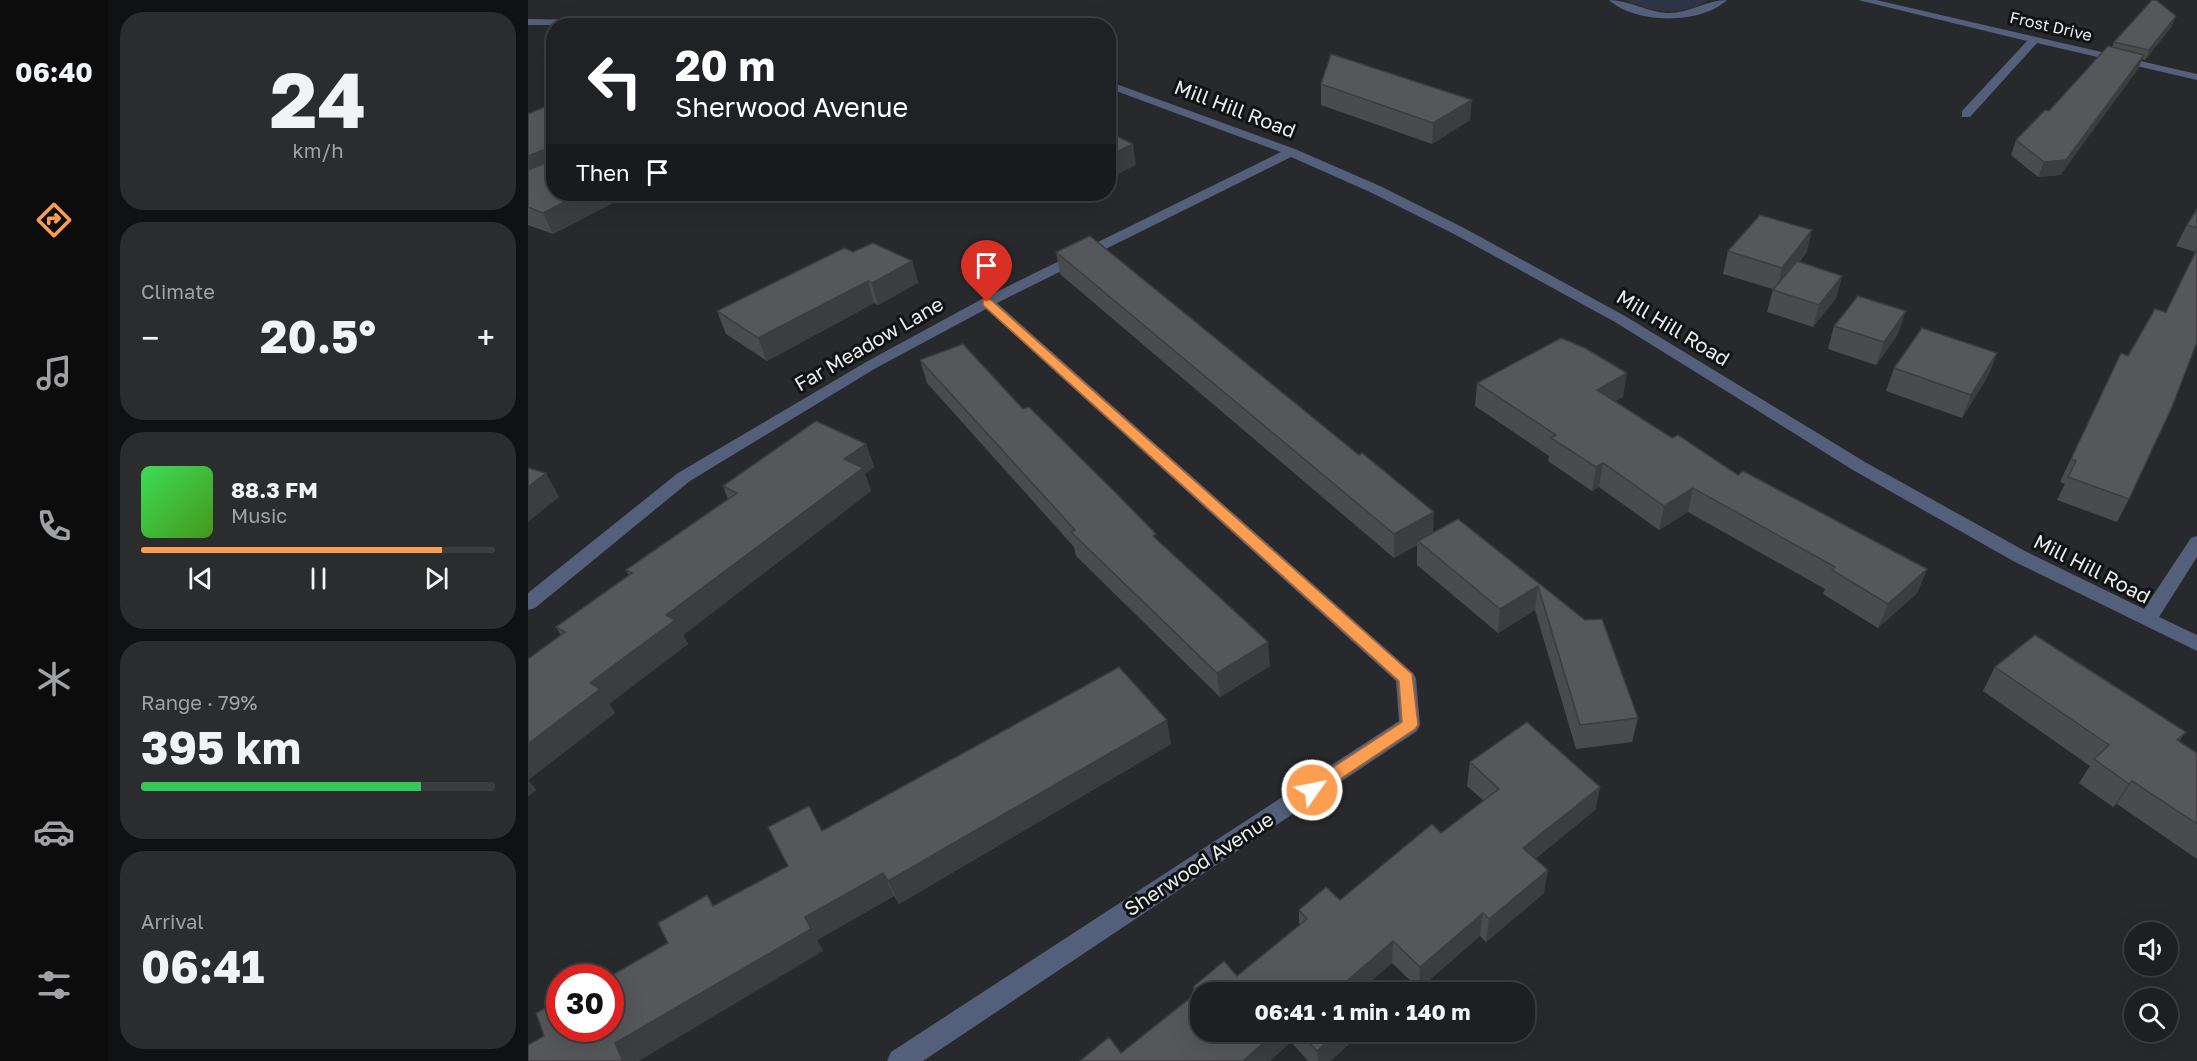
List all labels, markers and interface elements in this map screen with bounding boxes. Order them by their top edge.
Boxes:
street label: Frost Drive [2008,7,2094,45]
text: 20 m [675,40,775,90]
icon: left [576,42,654,120]
text: 24 [270,52,366,145]
text: 06:40 [15,56,93,88]
street label: Mill Hill Road [1171,74,1299,142]
text: Sherwood Avenue [675,91,908,123]
text: km/h [293,138,343,162]
icon: arrive [641,156,674,189]
text: Then [576,159,629,186]
icon: directions [33,199,75,241]
pin [961,240,1012,302]
icon: arrive [970,249,1003,282]
text: Climate [141,279,215,303]
street label: Mill Hill Road [1613,284,1734,370]
street label: Far Meadow Lane [790,291,947,395]
text: 20.5° [260,309,376,363]
text: − [141,318,159,357]
text: + [477,318,495,357]
icon: music [33,352,75,394]
text: 88.3 FM [231,476,318,503]
text: Music [231,503,287,527]
icon: phone [33,505,75,547]
street label: Mill Hill Road [2030,528,2155,608]
icon: previous [184,562,217,595]
icon: pause [302,562,335,595]
icon: next [420,562,453,595]
icon: climate [33,658,75,700]
text: Range · 79% [141,690,257,714]
text: 395 km [141,720,301,774]
position arrow [1280,758,1344,822]
street label: Sherwood Avenue [1119,806,1277,920]
icon: car [33,811,75,853]
text: Arrival [141,909,204,933]
map controls [2124,922,2178,1042]
button: sound [2124,922,2178,976]
text: 06:41 [141,939,265,993]
icon: filters [33,964,75,1006]
speed limit sign: 30 [546,964,624,1042]
button: search [2124,988,2178,1042]
text: 06:41 · 1 min · 140 m [1254,998,1471,1025]

